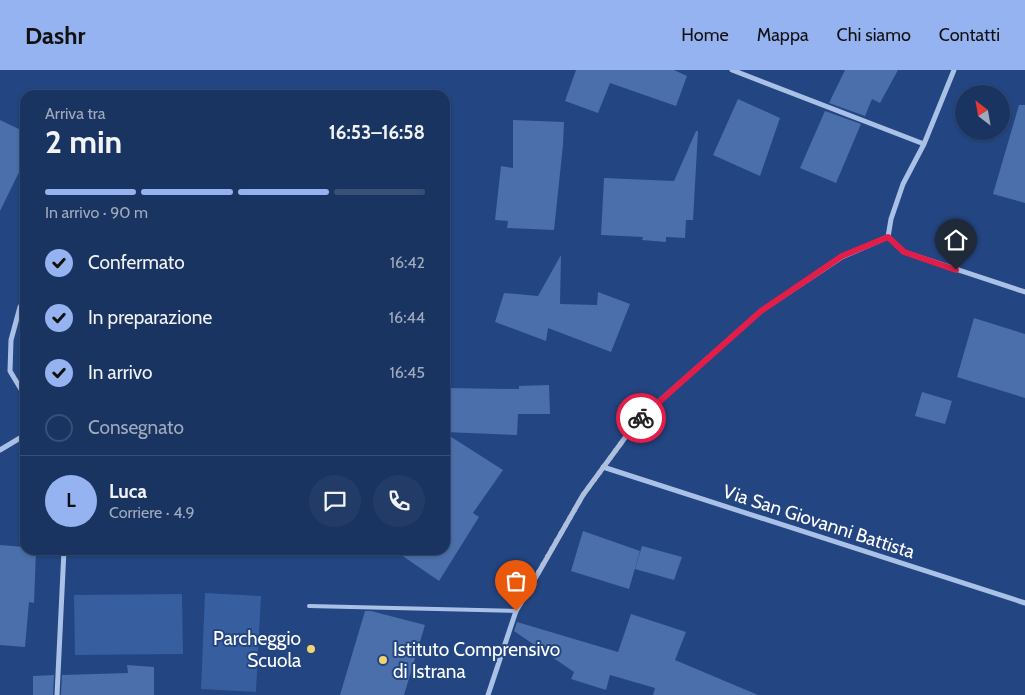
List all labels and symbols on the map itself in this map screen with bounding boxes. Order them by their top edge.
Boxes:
north arrow [955,85,1010,140]
pin [935,219,977,270]
courier [616,393,666,443]
street label: Via San Giovanni Battista [720,480,918,563]
pin [495,560,537,611]
place label: Parcheggio Scuola [213,627,301,672]
place label: Istituto Comprensivo di Istrana [393,638,560,683]
marker: Parcheggio Scuola [305,643,317,655]
marker: Istituto Comprensivo di Istrana [377,654,389,666]

